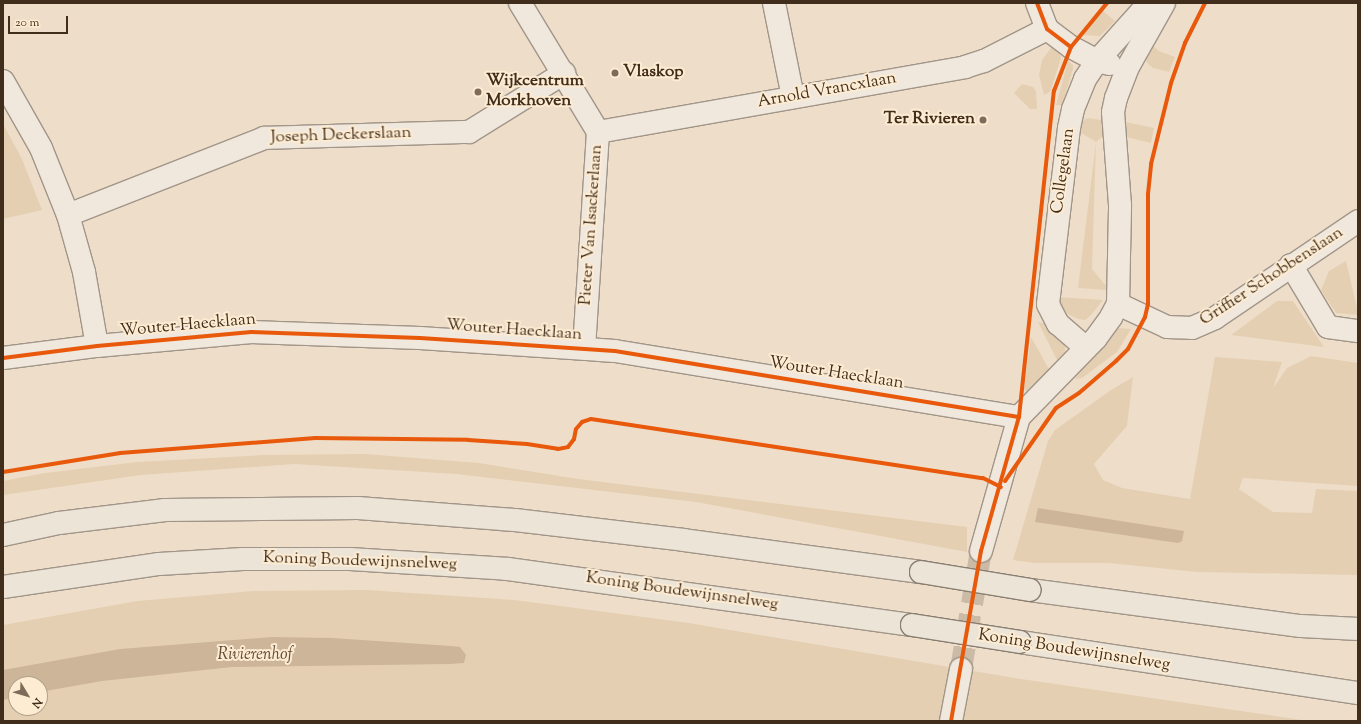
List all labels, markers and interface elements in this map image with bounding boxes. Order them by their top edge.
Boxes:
scale bar [10,8,70,34]
text: 20 m [15,14,39,32]
place label: Vlaskop [623,63,683,83]
marker: Vlaskop [610,68,620,78]
street label: Arnold Vrancxlaan [756,69,898,113]
place label: Wijkcentrum Morkhoven [486,72,584,112]
marker: Wijkcentrum Morkhoven [473,87,483,97]
place label: Ter Rivieren [884,110,975,130]
marker: Ter Rivieren [978,115,988,125]
street label: Joseph Deckerslaan [270,123,412,149]
street label: Collegelaan [1048,127,1080,215]
street label: Pieter Van Isackerlaan [576,144,608,306]
street label: Griffier Schobbenslaan [1196,223,1348,331]
street label: Wouter Haecklaan [119,310,257,342]
street label: Wouter Haecklaan [445,316,583,346]
street label: Wouter Haecklaan [767,353,905,395]
street label: Koning Boudewijnsnelweg [263,548,457,576]
street label: Koning Boudewijnsnelweg [584,568,780,616]
street label: Koning Boudewijnsnelweg [977,626,1171,676]
park label: Rivierenhof [217,646,293,666]
north arrow [8,676,48,716]
text: N [28,694,46,711]

